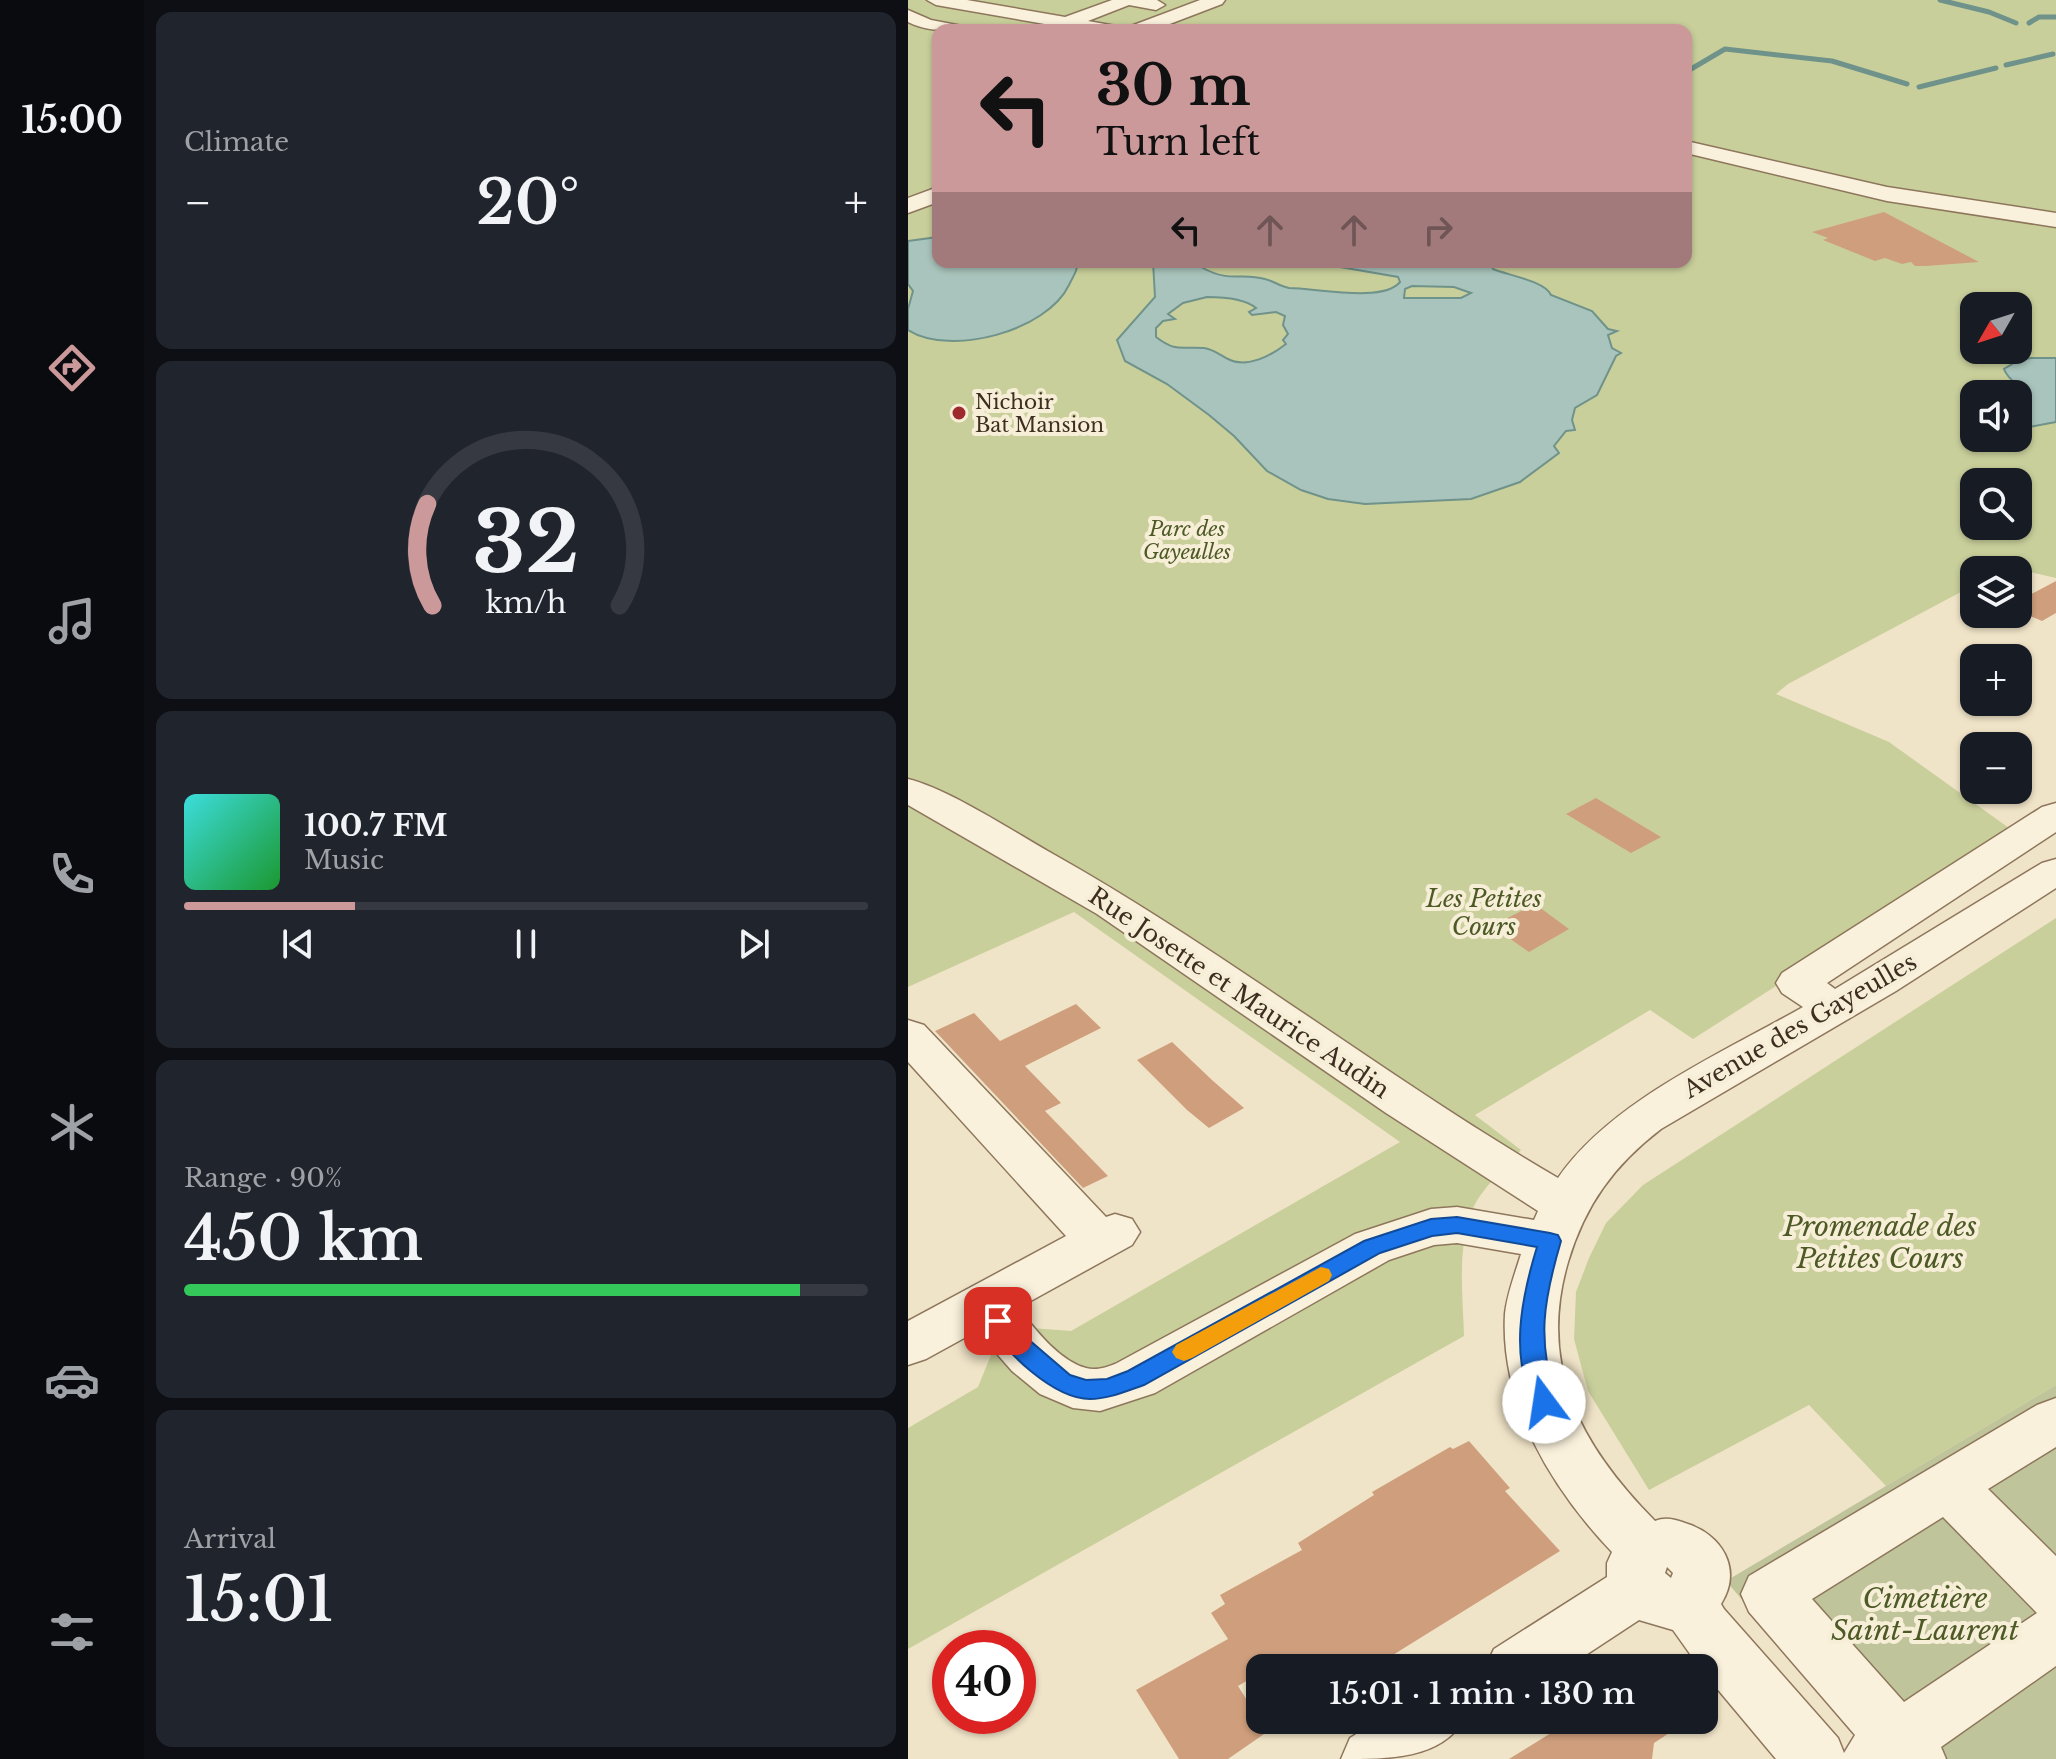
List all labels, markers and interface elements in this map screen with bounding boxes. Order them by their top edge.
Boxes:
text: 30 m [1096,51,1251,120]
icon: left [964,56,1068,160]
text: 15:00 [21,98,123,143]
text: Turn left [1096,120,1260,165]
text: Climate [184,126,289,158]
text: 20° [476,166,579,240]
text: − [184,175,212,230]
text: + [844,175,868,230]
icon: left [1164,208,1208,252]
icon: ahead [1248,208,1292,252]
icon: ahead [1332,208,1376,252]
icon: right [1416,208,1460,252]
north arrow [1960,292,2032,364]
map controls [1960,292,2032,804]
icon: directions [44,340,100,396]
button: sound [1960,380,2032,452]
place label: Nichoir Bat Mansion [975,390,1104,437]
marker: Nichoir Bat Mansion [950,404,968,422]
button: search [1960,468,2032,540]
text: 32 [472,491,580,594]
park label: Parc des Gayeulles [1143,517,1231,564]
button: layers [1960,556,2032,628]
text: km/h [485,585,567,621]
icon: music [44,593,100,649]
button: + [1960,644,2032,716]
button: − [1960,732,2032,804]
text: 100.7 FM [304,807,448,844]
text: Music [304,844,384,876]
icon: phone [44,846,100,902]
street label: Rue Josette et Maurice Audin [1084,881,1395,1104]
park label: Les Petites Cours [1425,884,1542,941]
icon: previous [276,922,320,966]
icon: pause [504,922,548,966]
icon: next [732,922,776,966]
street label: Avenue des Gayeulles [1677,947,1922,1105]
icon: climate [44,1099,100,1155]
text: Range · 90% [184,1162,342,1194]
text: 450 km [184,1202,423,1276]
park label: Promenade des Petites Cours [1782,1209,1977,1276]
pin [964,1287,1032,1355]
icon: arrive [976,1299,1020,1343]
icon: car [44,1352,100,1408]
position arrow [1502,1360,1586,1444]
text: Arrival [184,1523,276,1555]
text: 15:01 [184,1563,333,1637]
park label: Cimetière Saint-Laurent [1831,1581,2020,1648]
icon: filters [44,1604,100,1660]
speed limit sign: 40 [932,1630,1036,1734]
text: 15:01 · 1 min · 130 m [1329,1675,1635,1712]

